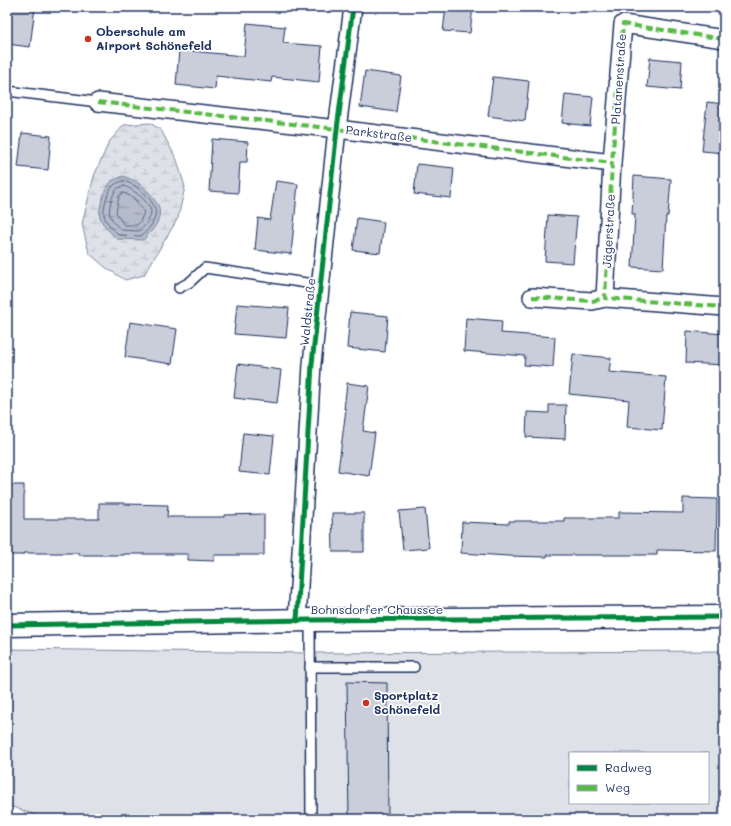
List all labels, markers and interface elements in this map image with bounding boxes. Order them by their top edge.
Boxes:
place label: Oberschule am Airport Schönefeld [96,23,212,53]
street label: Platanenstraße [607,33,629,125]
marker: Oberschule am Airport Schönefeld [83,34,93,44]
street label: Parkstraße [345,121,413,145]
street label: Jägerstraße [598,194,618,268]
street label: Waldstraße [295,277,319,347]
street label: Bohnsdorfer Chaussee [311,601,443,617]
place label: Sportplatz Schönefeld [374,687,441,717]
marker: Sportplatz Schönefeld [361,698,371,708]
legend [569,752,709,804]
text: Radweg [605,759,652,775]
text: Weg [605,779,630,795]

